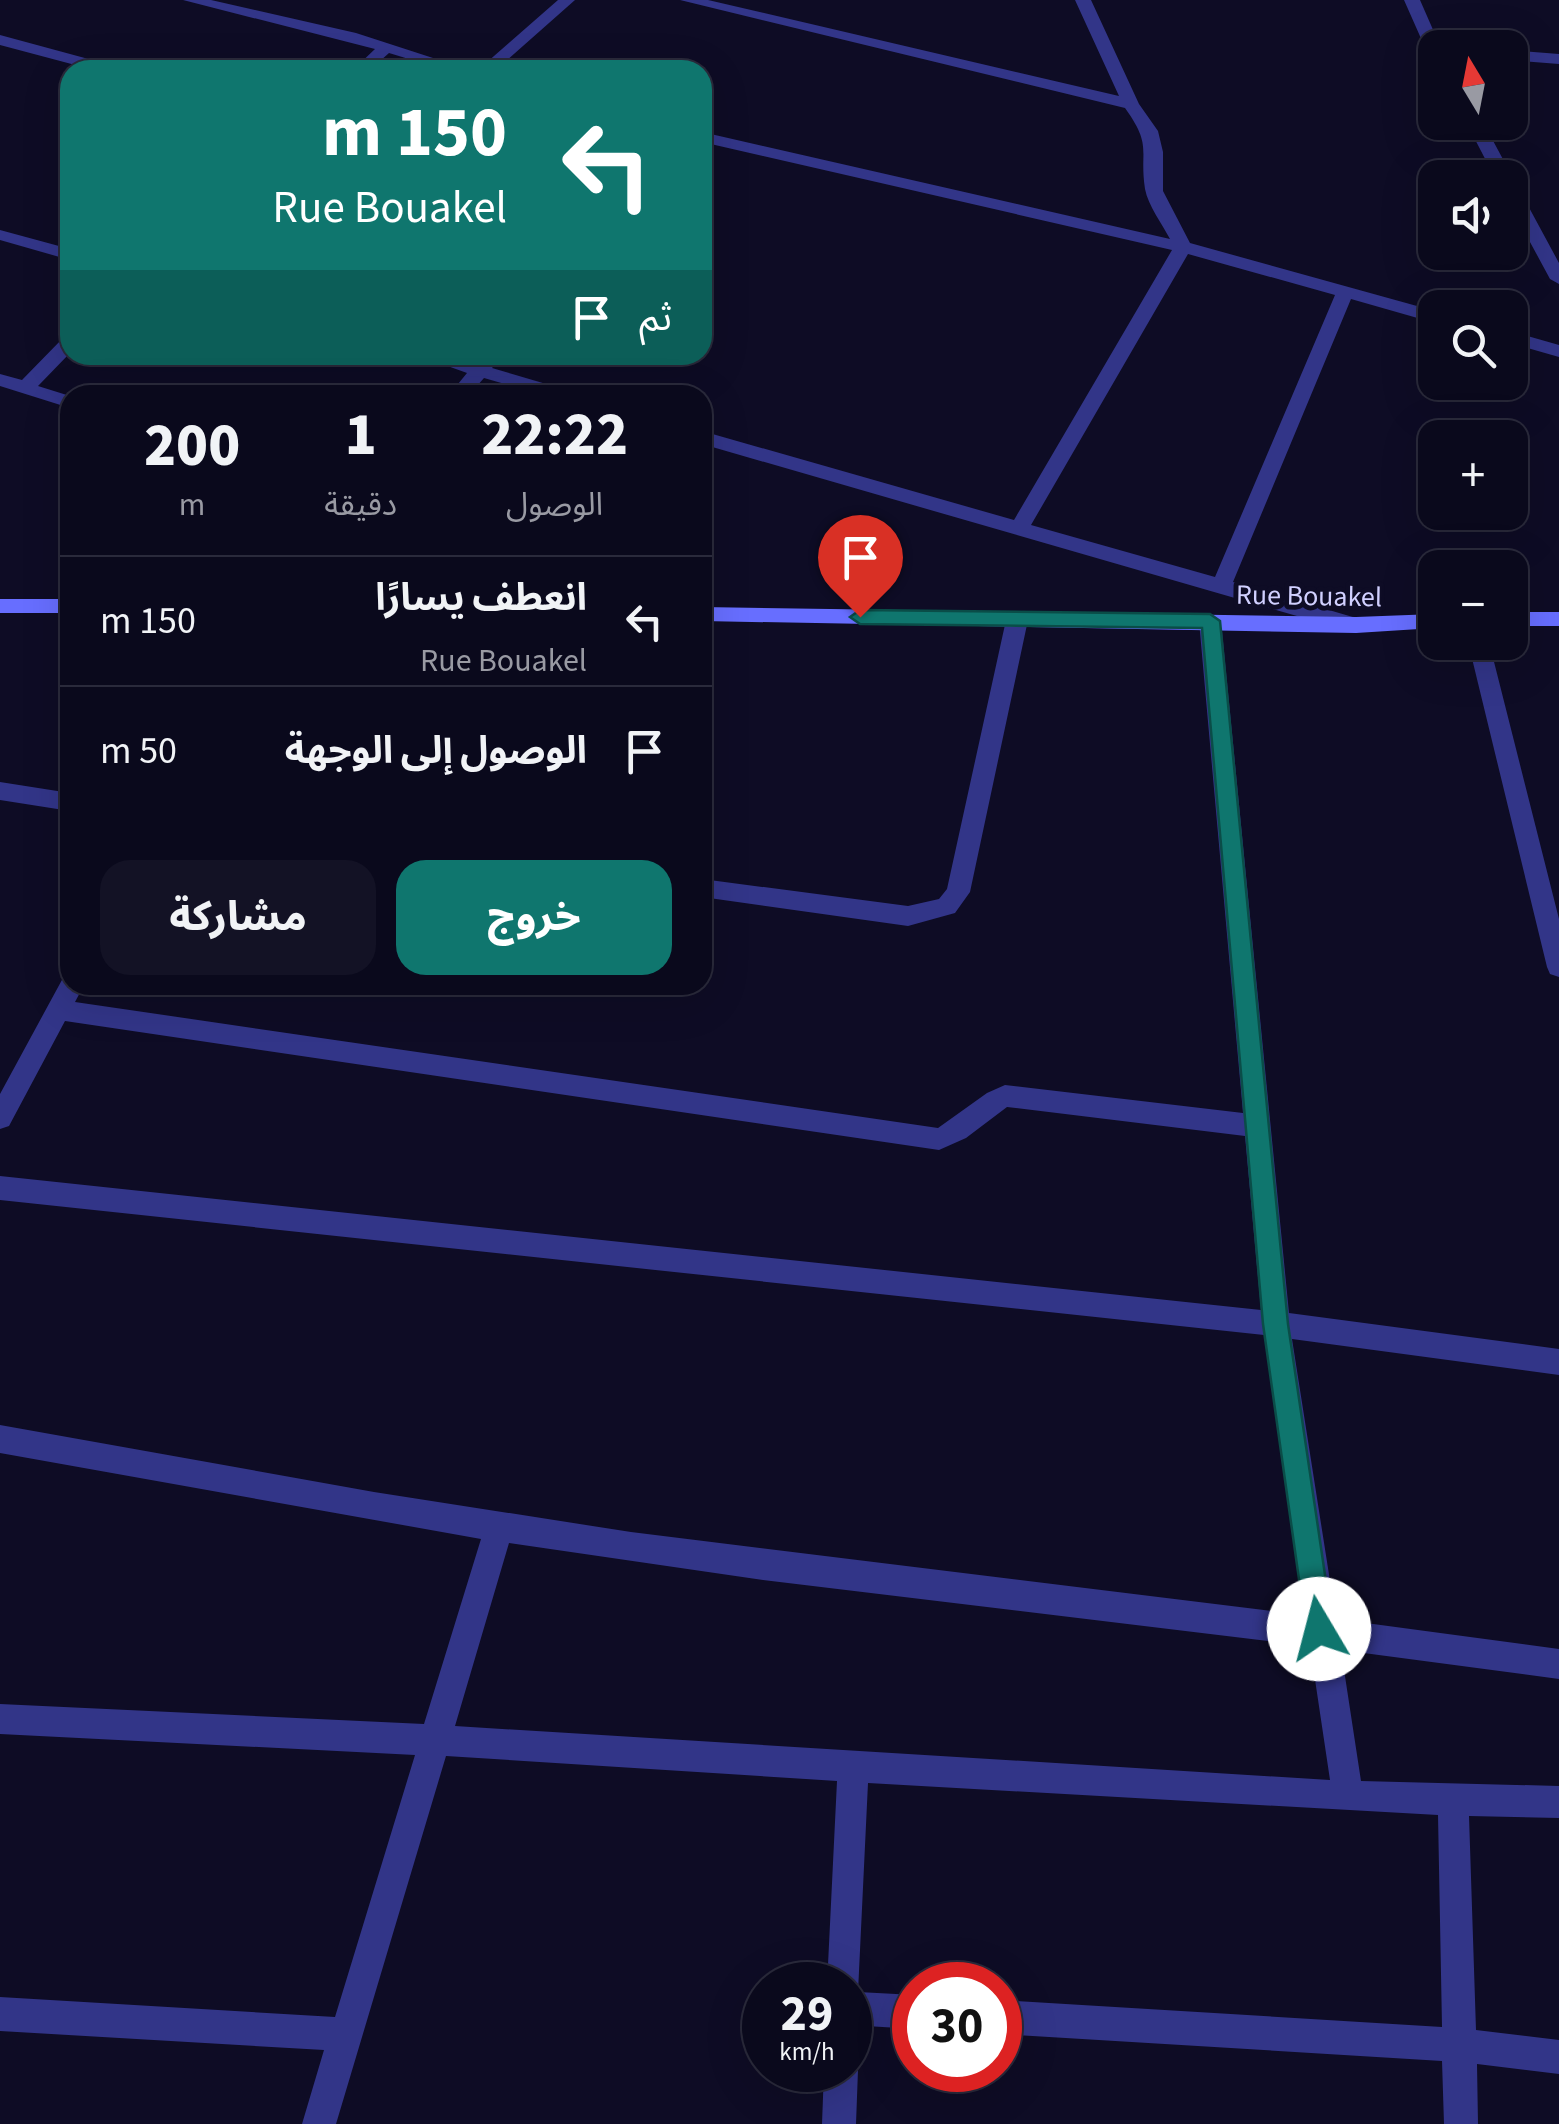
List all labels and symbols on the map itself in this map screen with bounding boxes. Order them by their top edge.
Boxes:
north arrow [1418,30,1528,140]
pin [818,515,903,618]
street label: Rue Bouakel [1236,575,1382,617]
position arrow [1267,1577,1371,1681]
speed limit sign: 30 [892,1962,1022,2092]

